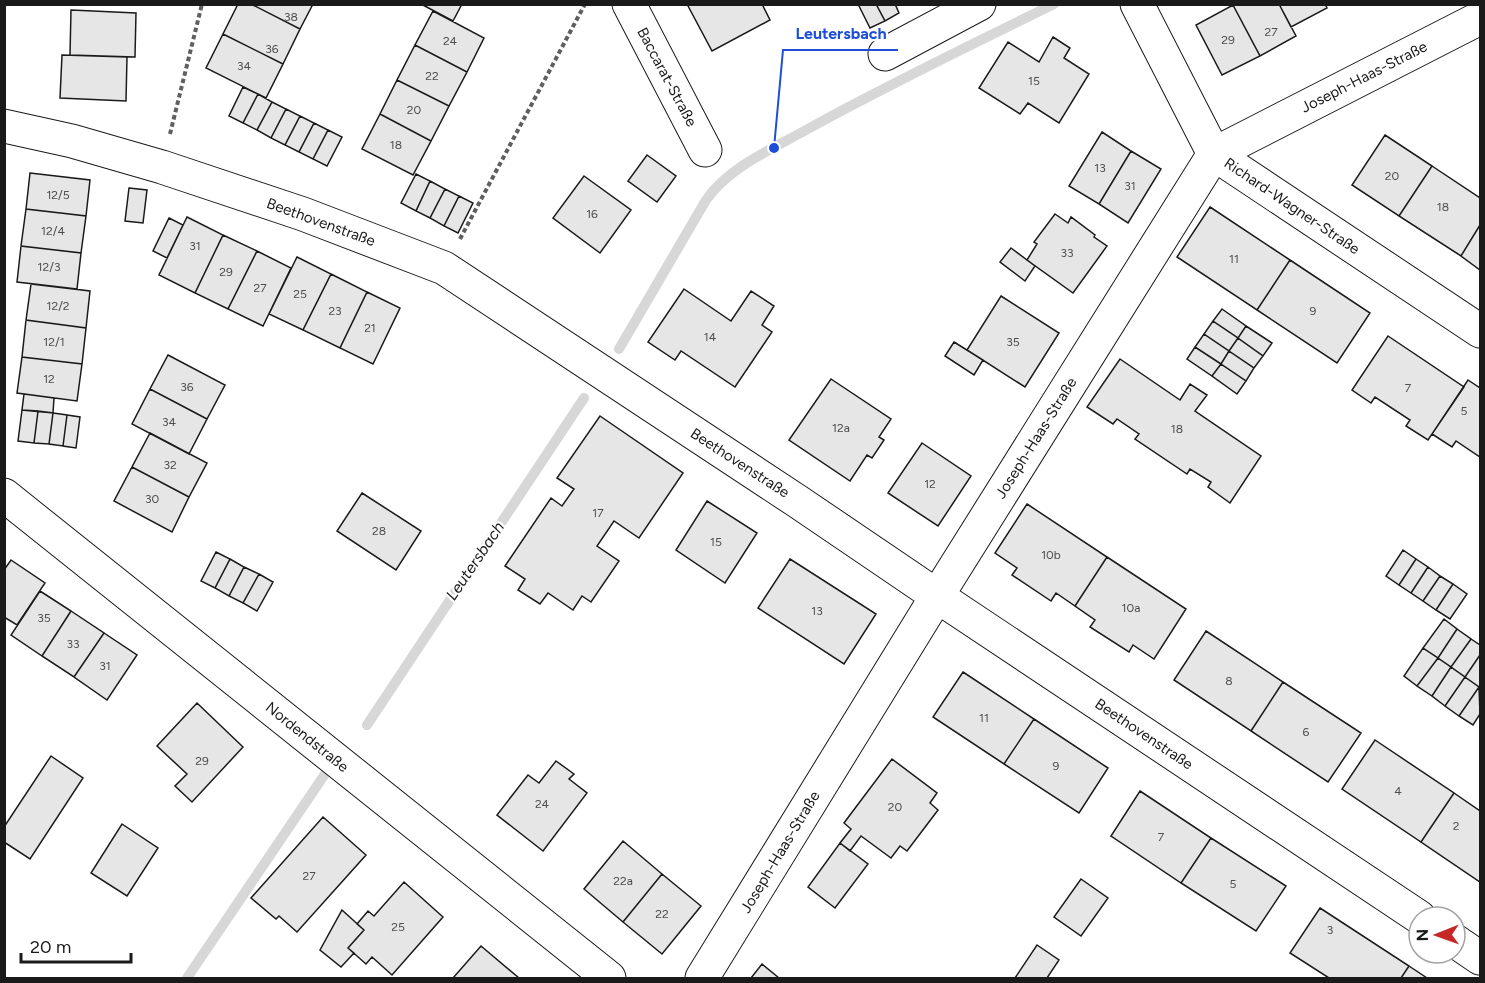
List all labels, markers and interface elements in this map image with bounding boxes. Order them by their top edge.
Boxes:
house number: 38 [284,10,298,24]
callout: Leutersbach [783,16,898,50]
street label: Baccarat-Straße [633,24,701,130]
text: Leutersbach [795,24,887,43]
house number: 27 [1264,25,1278,39]
house number: 29 [1221,33,1235,47]
house number: 24 [443,34,458,48]
street label: Joseph-Haas-Straße [1298,37,1430,117]
house number: 36 [265,42,279,56]
house number: 34 [237,59,252,73]
house number: 22 [425,69,439,83]
house number: 15 [1028,74,1040,88]
house number: 20 [407,103,422,117]
house number: 18 [390,138,402,152]
street label: Richard-Wagner-Straße [1221,154,1363,258]
house number: 13 [1094,161,1106,175]
house number: 20 [1385,169,1400,183]
house number: 31 [1124,179,1136,193]
house number: 12/5 [46,188,70,202]
street label: Beethovenstraße [264,194,378,250]
house number: 18 [1437,200,1449,214]
house number: 16 [586,207,598,221]
house number: 12/4 [41,224,65,238]
house number: 31 [189,239,201,253]
house number: 33 [1060,246,1074,260]
house number: 11 [1229,252,1239,266]
house number: 12/3 [38,260,60,274]
house number: 29 [219,265,233,279]
house number: 27 [253,281,267,295]
house number: 25 [293,287,307,301]
house number: 12/2 [46,299,70,313]
house number: 23 [328,304,342,318]
house number: 9 [1310,304,1317,318]
house number: 21 [364,321,376,335]
house number: 14 [704,330,717,344]
house number: 12/1 [43,335,65,349]
house number: 35 [1006,335,1020,349]
house number: 12 [43,372,55,386]
street label: Joseph-Haas-Straße [991,374,1081,502]
house number: 36 [180,380,194,394]
house number: 7 [1405,381,1412,395]
house number: 5 [1461,404,1468,418]
house number: 34 [162,415,177,429]
house number: 12a [832,421,850,435]
house number: 18 [1171,422,1183,436]
street label: Beethovenstraße [687,424,793,502]
house number: 32 [163,458,177,472]
house number: 12 [924,477,936,491]
house number: 30 [145,492,159,506]
house number: 17 [592,506,604,520]
water label: Leutersbach [442,518,508,604]
house number: 28 [372,524,386,538]
house number: 15 [710,535,722,549]
house number: 10b [1041,548,1061,562]
house number: 10a [1122,601,1140,615]
house number: 13 [811,604,823,618]
house number: 35 [37,611,51,625]
house number: 33 [66,637,80,651]
house number: 31 [99,659,111,673]
house number: 8 [1225,674,1233,688]
street label: Beethovenstraße [1092,695,1196,773]
street label: Nordendstraße [262,698,352,776]
house number: 11 [979,711,989,725]
house number: 6 [1303,725,1310,739]
house number: 29 [195,754,209,768]
house number: 9 [1053,759,1060,773]
house number: 4 [1394,784,1402,798]
street label: Joseph-Haas-Straße [736,788,824,916]
house number: 24 [535,797,550,811]
house number: 20 [888,800,903,814]
house number: 2 [1453,819,1459,833]
house number: 7 [1158,830,1165,844]
house number: 27 [302,869,316,883]
house number: 22a [613,874,633,888]
house number: 5 [1230,877,1237,891]
north arrow [1407,905,1467,965]
house number: 22 [655,907,669,921]
house number: 25 [391,920,405,934]
house number: 3 [1327,923,1333,937]
scale bar [21,926,130,964]
text: N [1413,929,1432,942]
text: 20 m [30,936,71,958]

